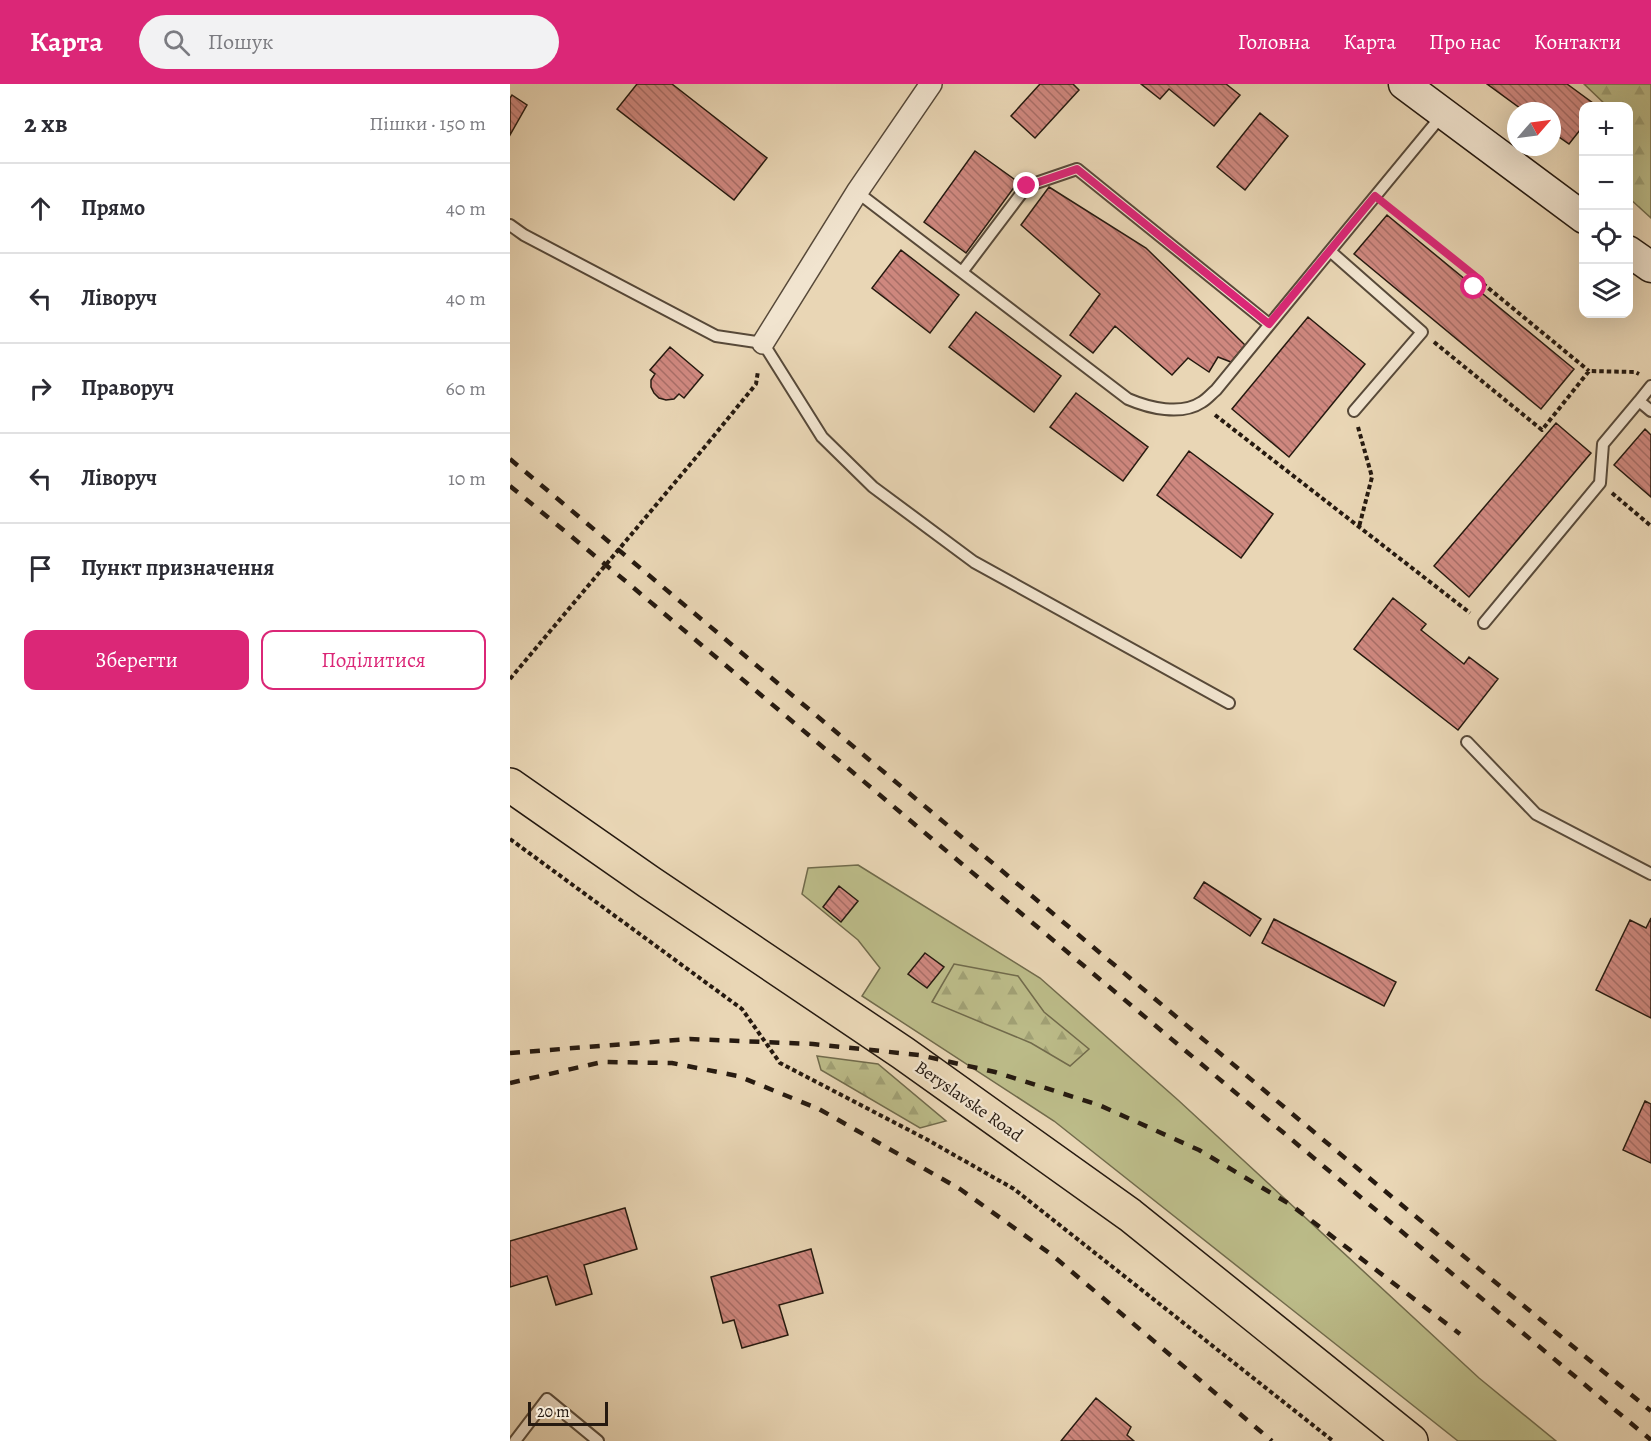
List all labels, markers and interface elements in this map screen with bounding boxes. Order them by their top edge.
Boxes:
search box [139,15,559,69]
text: Карта [30,23,103,61]
icon: search [160,26,193,59]
text: Пошук [208,27,273,57]
text: Головна [1238,28,1310,56]
text: Карта [1343,28,1396,56]
text: Про нас [1429,28,1501,56]
text: Контакти [1534,28,1621,56]
north arrow [1507,102,1561,156]
map controls [1579,102,1633,318]
button: + [1579,102,1633,156]
text: 2 хв [24,106,68,141]
text: Пішки · 150 m [369,110,486,137]
button: − [1579,156,1633,210]
route end [1013,172,1039,198]
icon: ahead [24,192,57,225]
text: Прямо [81,193,145,223]
text: 40 m [446,195,486,222]
button: locate [1579,210,1633,264]
button: layers [1579,264,1633,318]
route start [1460,273,1486,299]
icon: left [24,282,57,315]
text: Ліворуч [81,283,157,313]
text: 40 m [446,285,486,312]
icon: right [24,372,57,405]
text: Праворуч [81,373,174,403]
text: 60 m [446,375,486,402]
icon: left [24,462,57,495]
text: Ліворуч [81,463,157,493]
text: 10 m [448,465,486,492]
icon: arrive [24,552,57,585]
text: Пункт призначення [81,553,274,583]
button: Зберегти [24,630,249,690]
button: Поділитися [261,630,486,690]
street label: Beryslavske Road [910,1055,1028,1147]
scale bar [528,1399,608,1426]
text: 20 m [537,1401,570,1423]

